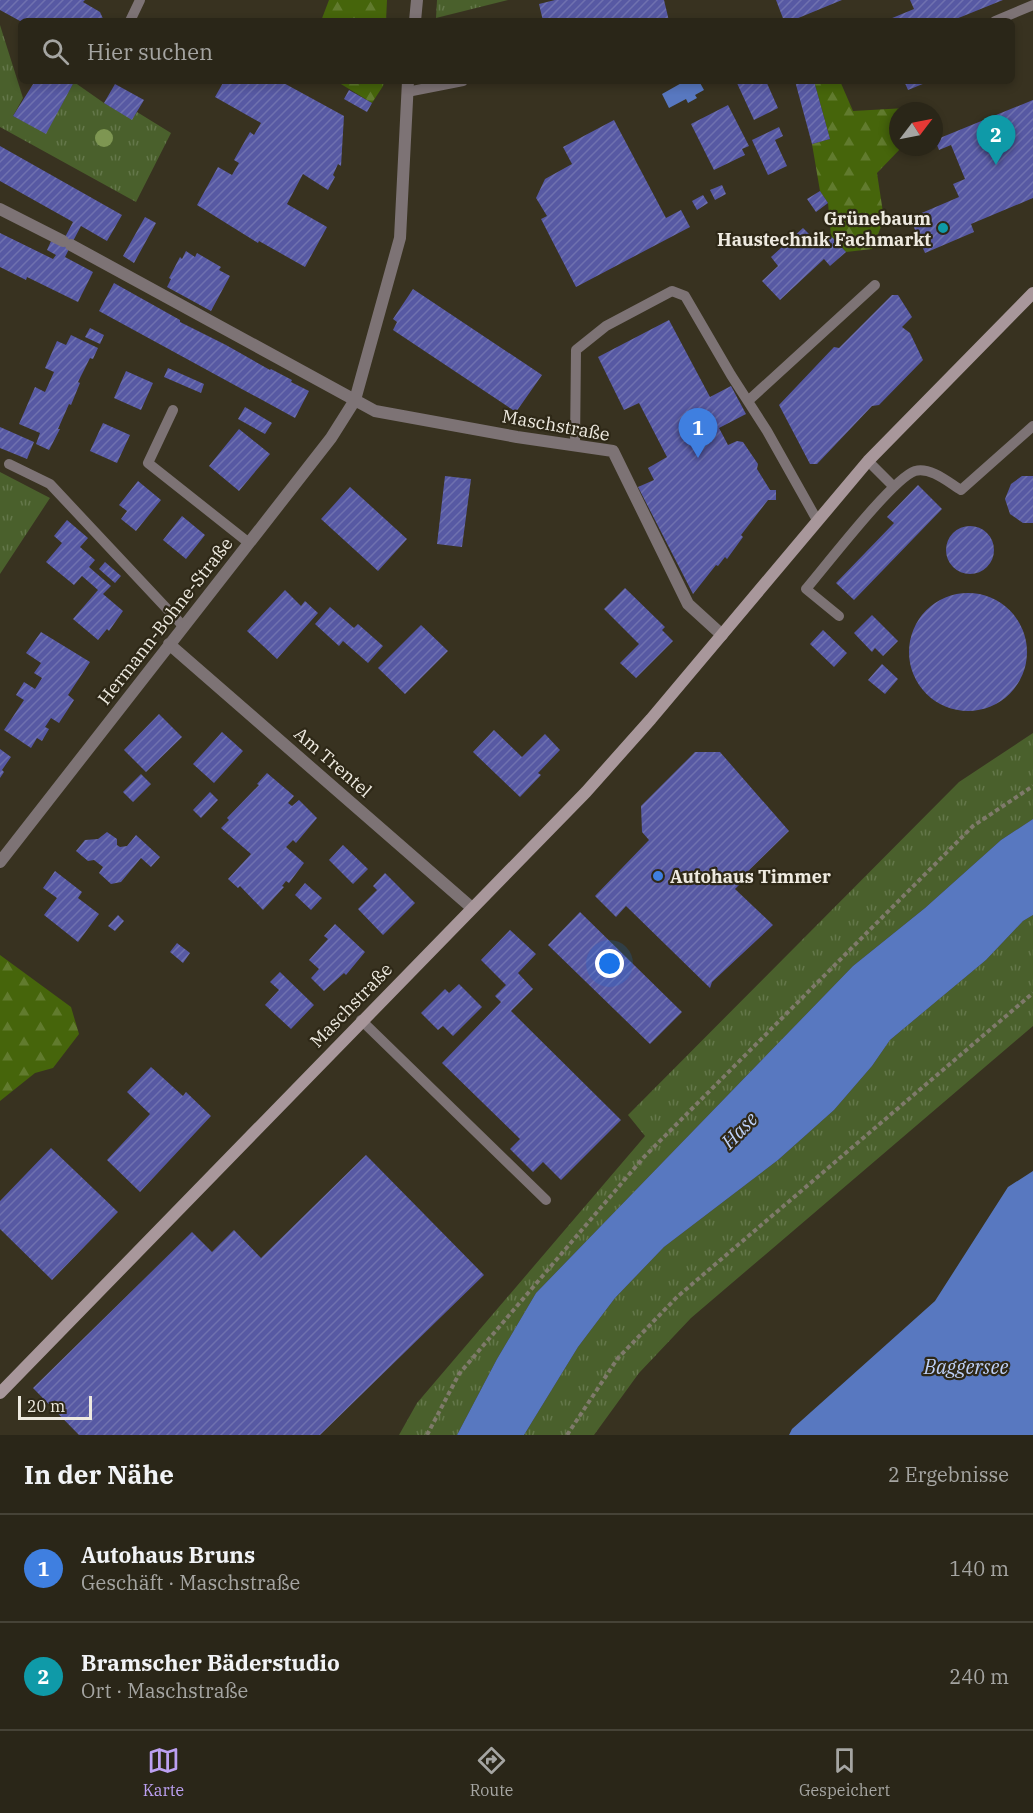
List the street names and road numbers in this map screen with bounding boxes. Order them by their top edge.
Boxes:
street label: Maschstraße [500,404,612,446]
street label: Hermann-Bohne-Straße [92,533,238,709]
street label: Am Trentel [289,722,377,802]
street label: Maschstraße [305,958,397,1052]

